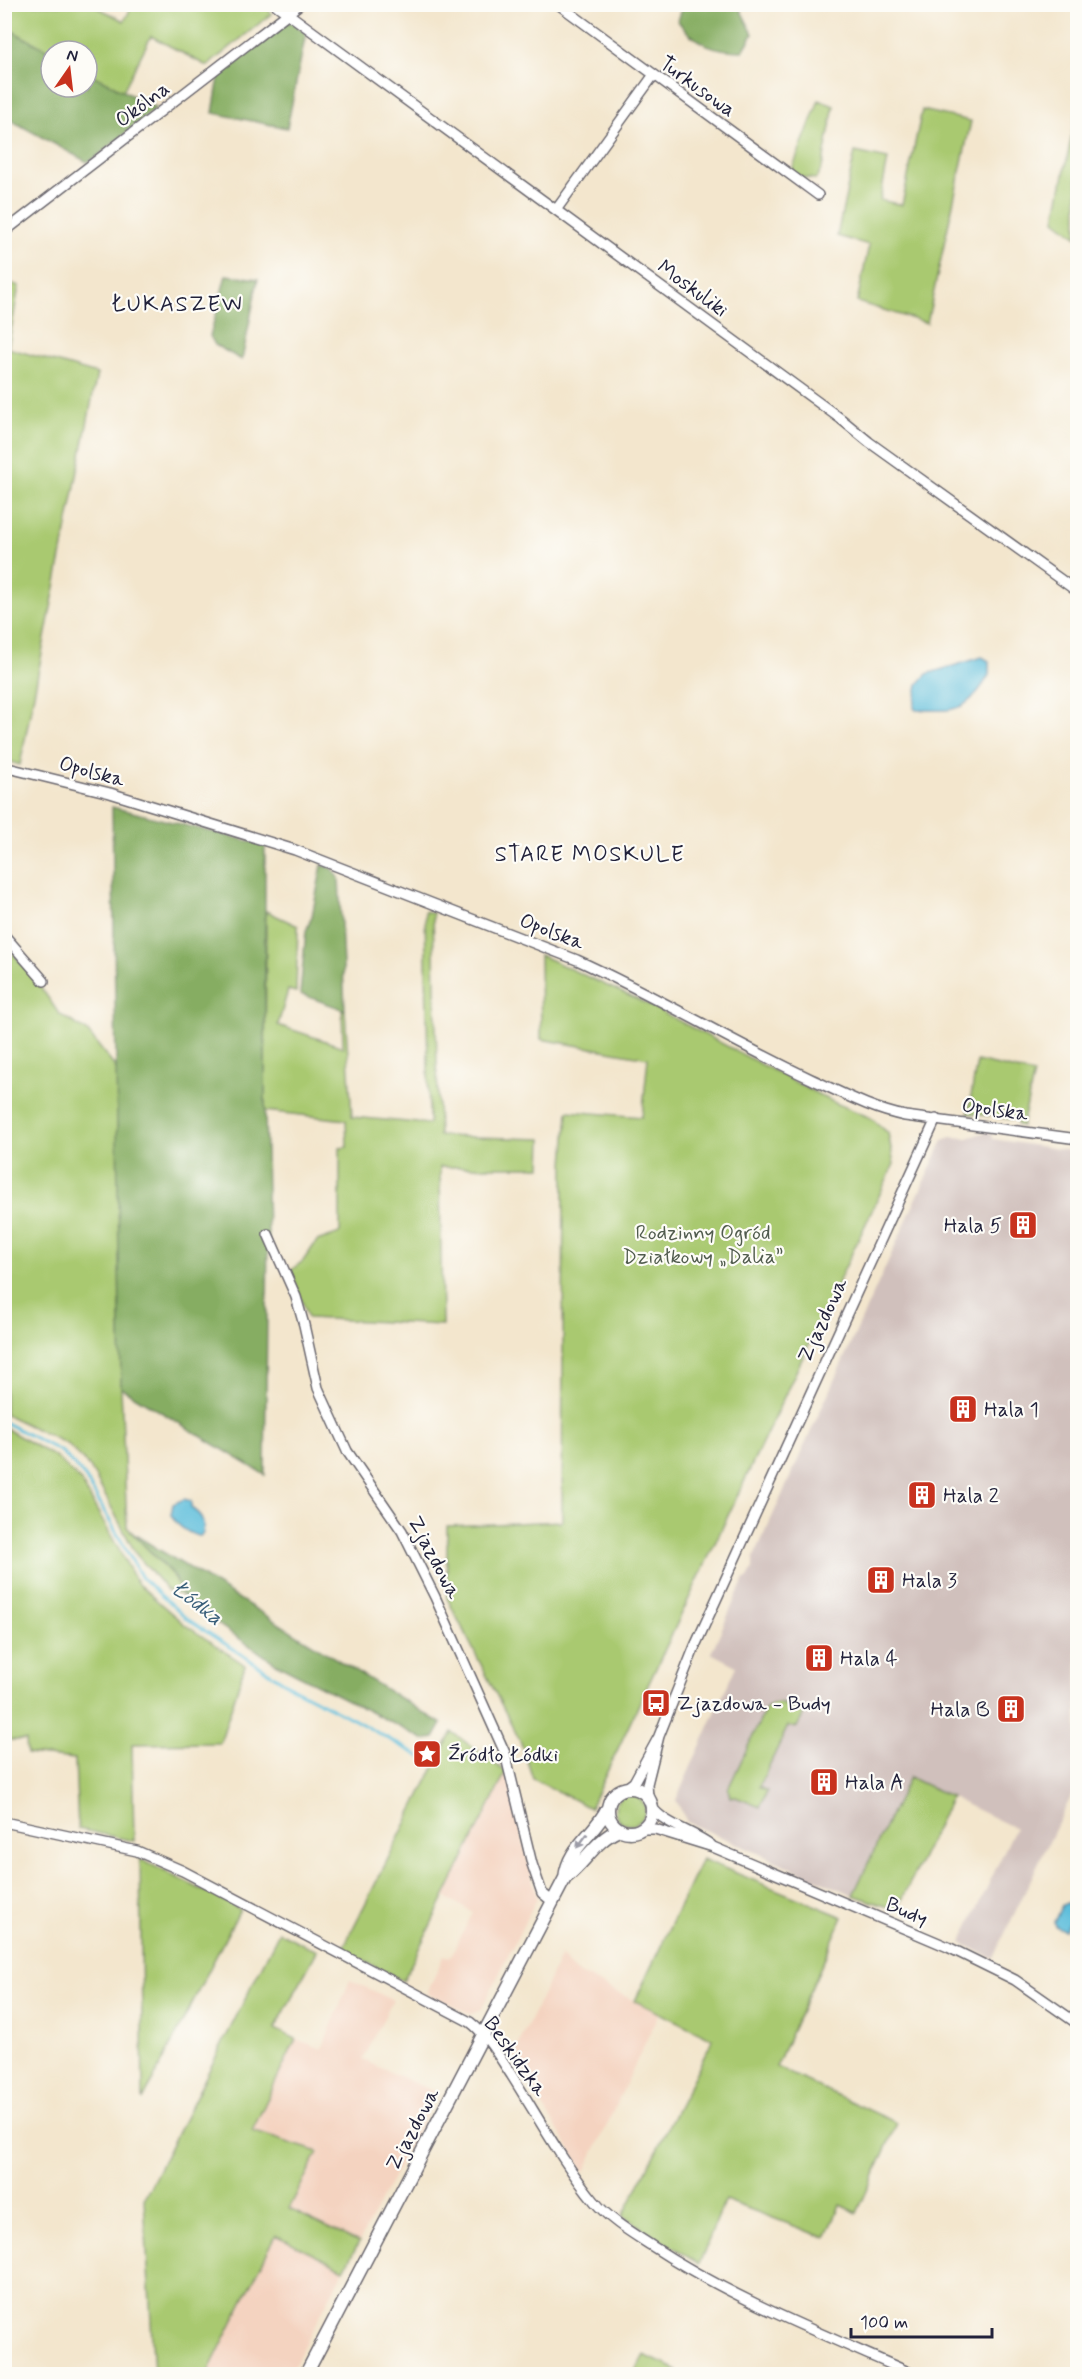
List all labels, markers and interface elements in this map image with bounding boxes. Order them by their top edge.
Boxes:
north arrow [39,39,99,99]
text: N [65,44,80,67]
street label: Turkusowa [654,50,741,124]
street label: Okólna [110,75,176,135]
street label: Moskuliki [651,254,734,324]
district label: ŁUKASZEW [111,291,243,319]
street label: Opolska [56,750,128,794]
district label: STARE MOSKULE [495,841,685,869]
street label: Opolska [515,907,588,957]
street label: Opolska [960,1091,1030,1129]
building icon: Hala 5 [1007,1209,1039,1241]
place label: Hala 5 [944,1212,1002,1240]
park label: Rodzinny Ogród Działkowy „Dalia” [623,1219,783,1271]
street label: Zjazdowa [791,1273,855,1367]
building icon: Hala 1 [947,1393,979,1425]
place label: Hala 1 [984,1396,1039,1424]
building icon: Hala 2 [906,1479,938,1511]
place label: Hala 2 [943,1482,999,1510]
street label: Zjazdowa [401,1511,468,1604]
building icon: Hala 3 [865,1564,897,1596]
place label: Hala 3 [902,1567,958,1595]
water label: Łódka [165,1575,228,1632]
building icon: Hala 4 [803,1642,835,1674]
place label: Hala 4 [840,1645,898,1673]
bus stop icon: Zjazdowa - Budy [640,1687,672,1719]
place label: Zjazdowa - Budy [677,1690,831,1718]
building icon: Hala B [995,1693,1027,1725]
place label: Hala B [931,1696,990,1724]
place icon: Źródło Łódki [411,1738,443,1770]
place label: Źródło Łódki [448,1741,558,1769]
building icon: Hala A [808,1766,840,1798]
place label: Hala A [845,1769,904,1797]
one-way arrow [576,1833,588,1849]
street label: Budy [881,1891,932,1933]
street label: Beskidzka [477,2011,554,2102]
street label: Zjazdowa [379,2083,447,2176]
scale bar [851,2301,992,2339]
text: 100 m [860,2311,908,2335]

